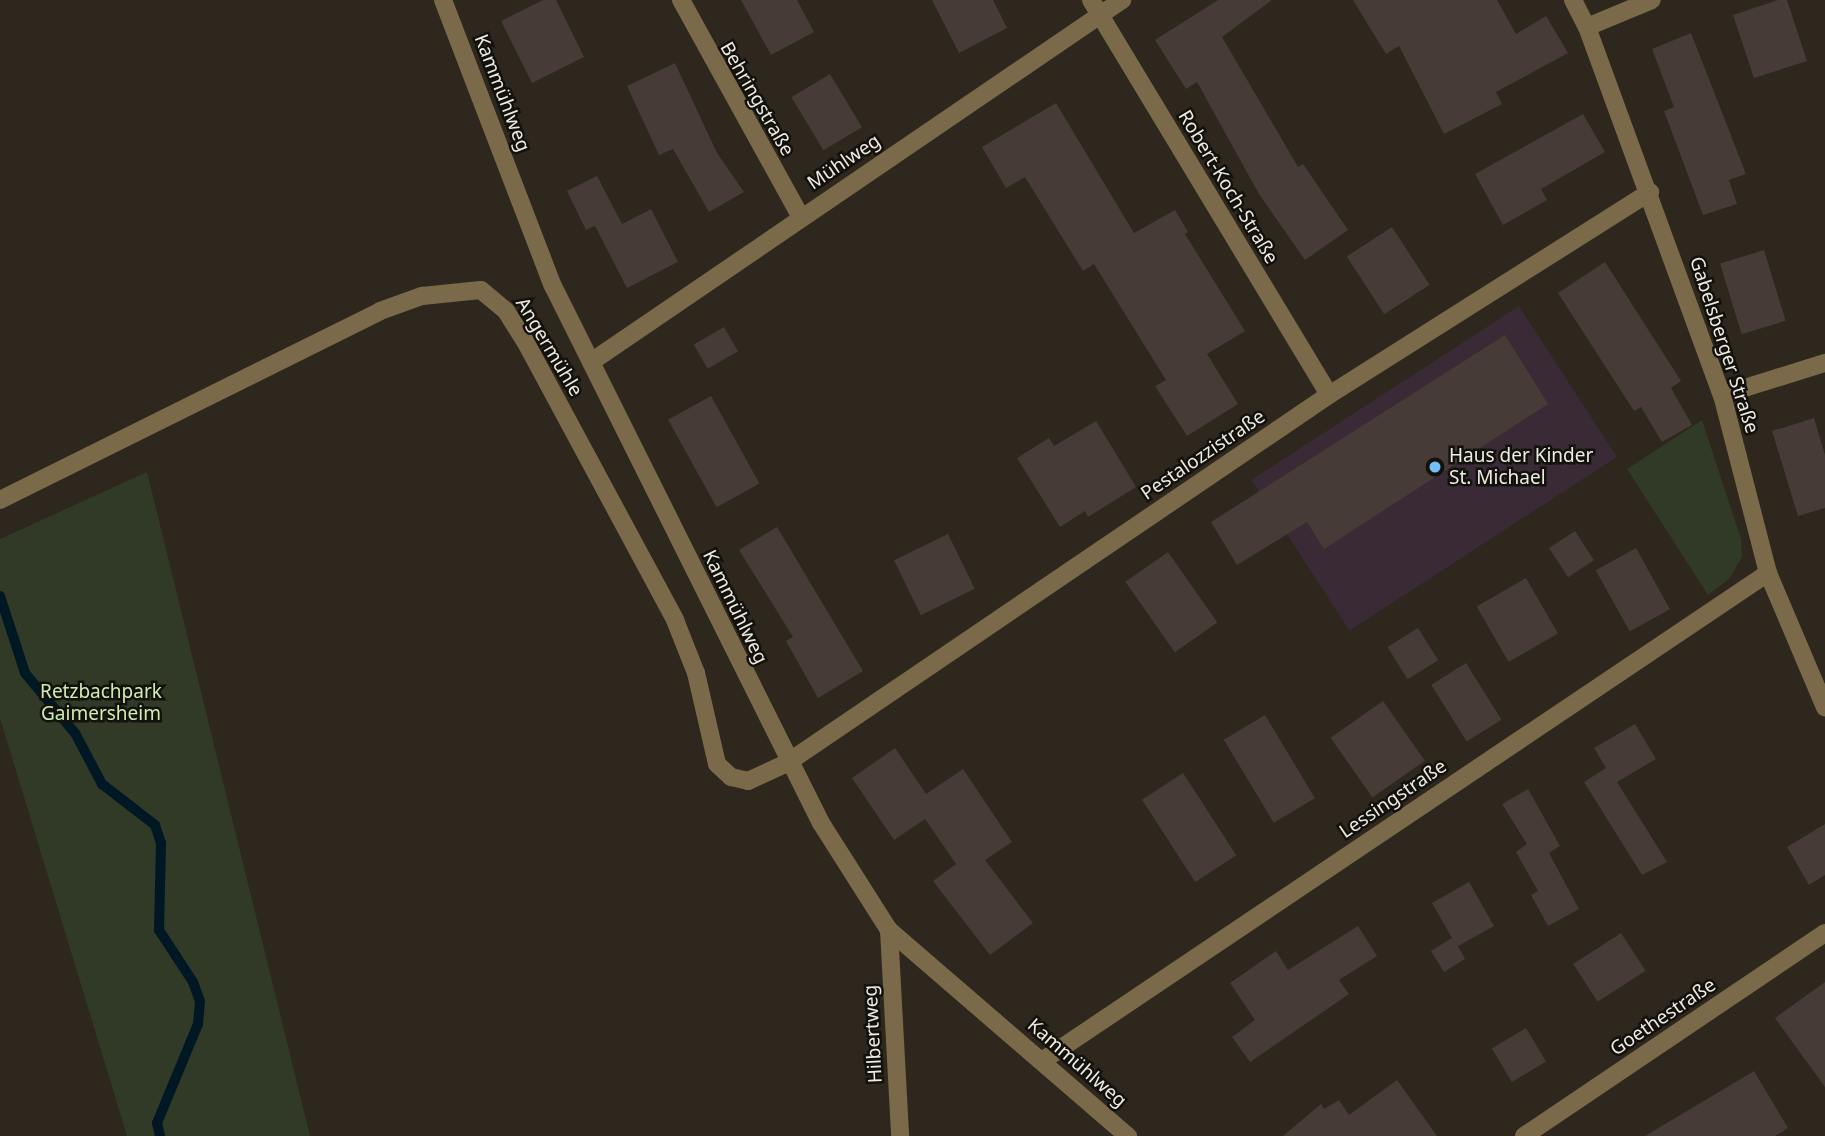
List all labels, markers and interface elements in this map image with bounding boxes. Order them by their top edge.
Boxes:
street label: Kammühlweg [469,31,535,155]
street label: Behringstraße [715,38,799,160]
street label: Robert-Koch-Straße [1173,106,1283,268]
street label: Mühlweg [803,129,885,195]
street label: Gabelsberger Straße [1685,254,1763,436]
street label: Angermühle [511,294,587,400]
street label: Pestalozzistraße [1137,405,1269,505]
place label: Haus der Kinder St. Michael [1449,445,1593,489]
marker: Haus der Kinder St. Michael [1427,459,1443,475]
street label: Kammühlweg [698,546,772,668]
park label: Retzbachpark Gaimersheim [40,681,162,725]
street label: Lessingstraße [1335,755,1451,843]
street label: Goethestraße [1606,973,1720,1061]
street label: Hilbertweg [859,984,887,1084]
street label: Kammühlweg [1023,1014,1131,1112]

